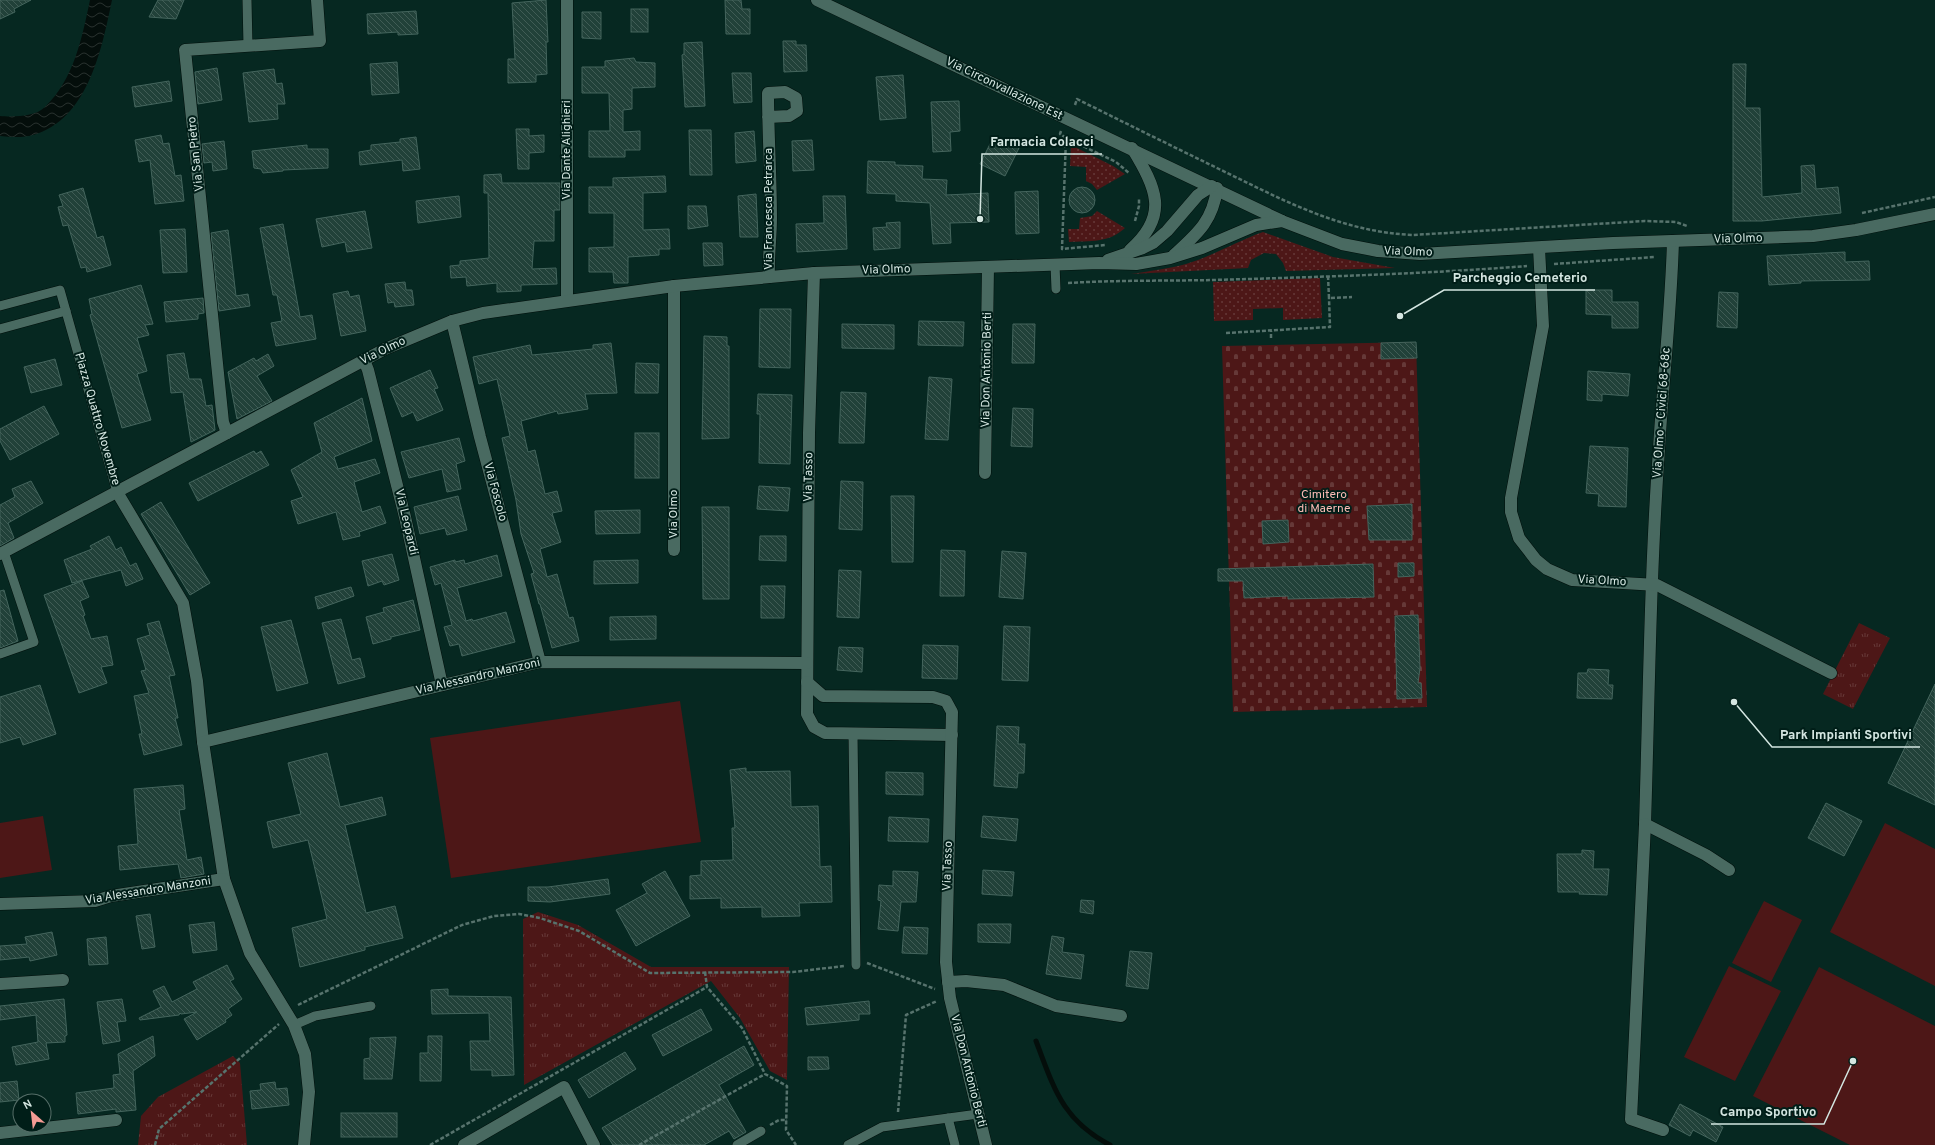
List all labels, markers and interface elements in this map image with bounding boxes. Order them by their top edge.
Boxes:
street label: Via Circonvallazione Est [943,54,1065,124]
street label: Via Dante Alighieri [559,100,575,200]
street label: Via San Pietro [184,115,208,192]
callout: Farmacia Colacci [982,129,1102,154]
text: Farmacia Colacci [990,135,1094,151]
street label: Via Francesca Petrarca [761,148,777,270]
street label: Via Olmo [1713,230,1763,248]
street label: Via Olmo [1383,243,1433,261]
street label: Via Olmo [861,261,911,279]
callout: Parcheggio Cemeterio [1444,265,1595,290]
text: Parcheggio Cemeterio [1453,271,1587,287]
street label: Via Don Antonio Berti [978,312,996,428]
street label: Via Olmo [357,333,409,369]
street label: Via Olmo - Civici 68-68c [1649,347,1675,479]
street label: Piazza Quattro Novembre [70,351,124,487]
street label: Via Tasso [801,452,817,502]
street label: Via Foscolo [479,461,511,524]
street label: Via Leopardi [391,487,421,557]
park label: Cimitero di Maerne [1298,487,1350,517]
street label: Via Olmo [666,489,682,538]
street label: Via Olmo [1577,572,1627,590]
street label: Via Alessandro Manzoni [414,655,542,699]
callout: Park Impianti Sportivi [1772,722,1920,747]
text: Park Impianti Sportivi [1780,728,1912,744]
street label: Via Tasso [939,840,957,891]
street label: Via Alessandro Manzoni [84,873,212,909]
street label: Via Don Antonio Berti [946,1013,990,1129]
north arrow [12,1093,52,1133]
text: N [21,1097,35,1113]
callout: Campo Sportivo [1711,1099,1824,1124]
text: Campo Sportivo [1720,1105,1816,1121]

